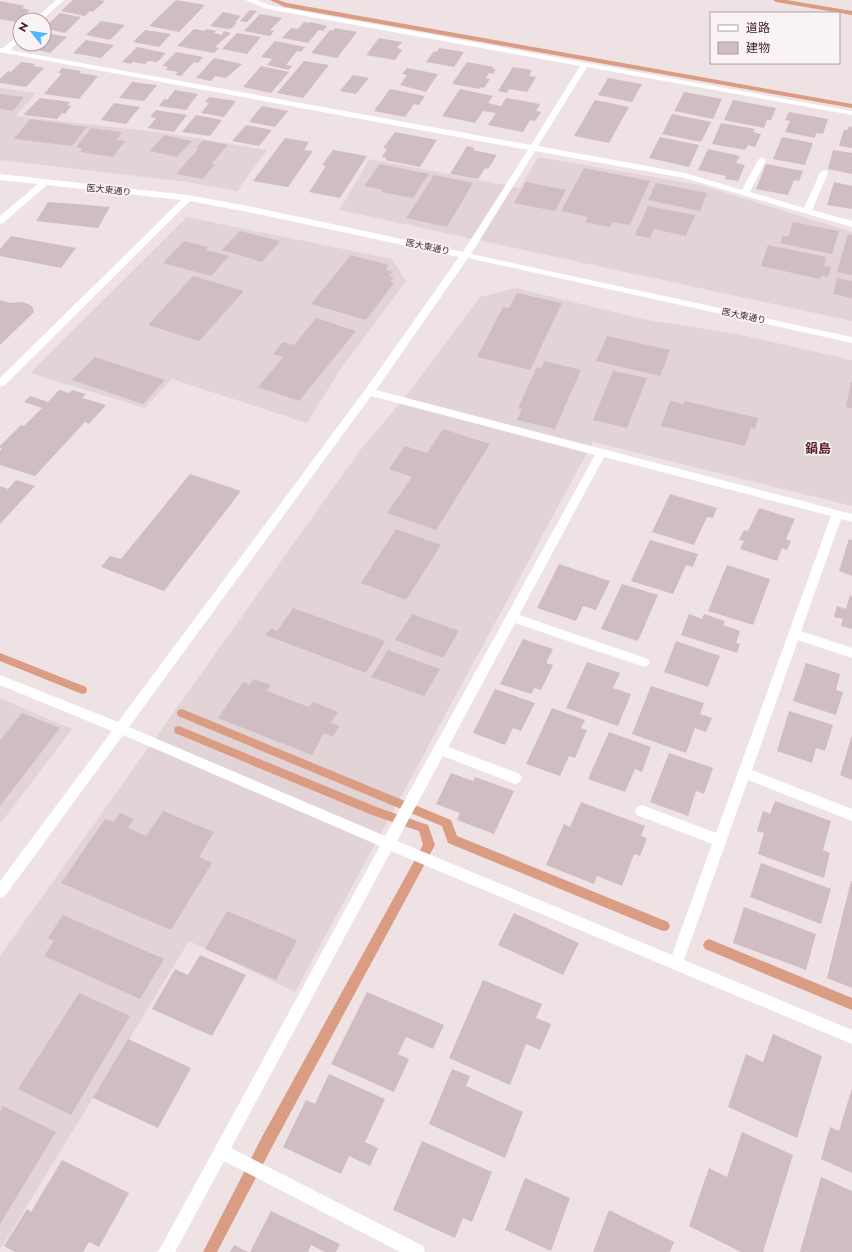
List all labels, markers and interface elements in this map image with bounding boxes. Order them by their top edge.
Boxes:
north arrow [12,12,52,52]
legend [710,12,840,64]
text: N [14,19,32,35]
text: 道路 [746,19,770,37]
text: 建物 [746,39,770,57]
street label: 医大東通り [86,181,132,198]
street label: 医大東通り [405,235,451,258]
street label: 医大東通り [721,304,767,327]
district label: 鍋島 [805,439,831,458]

